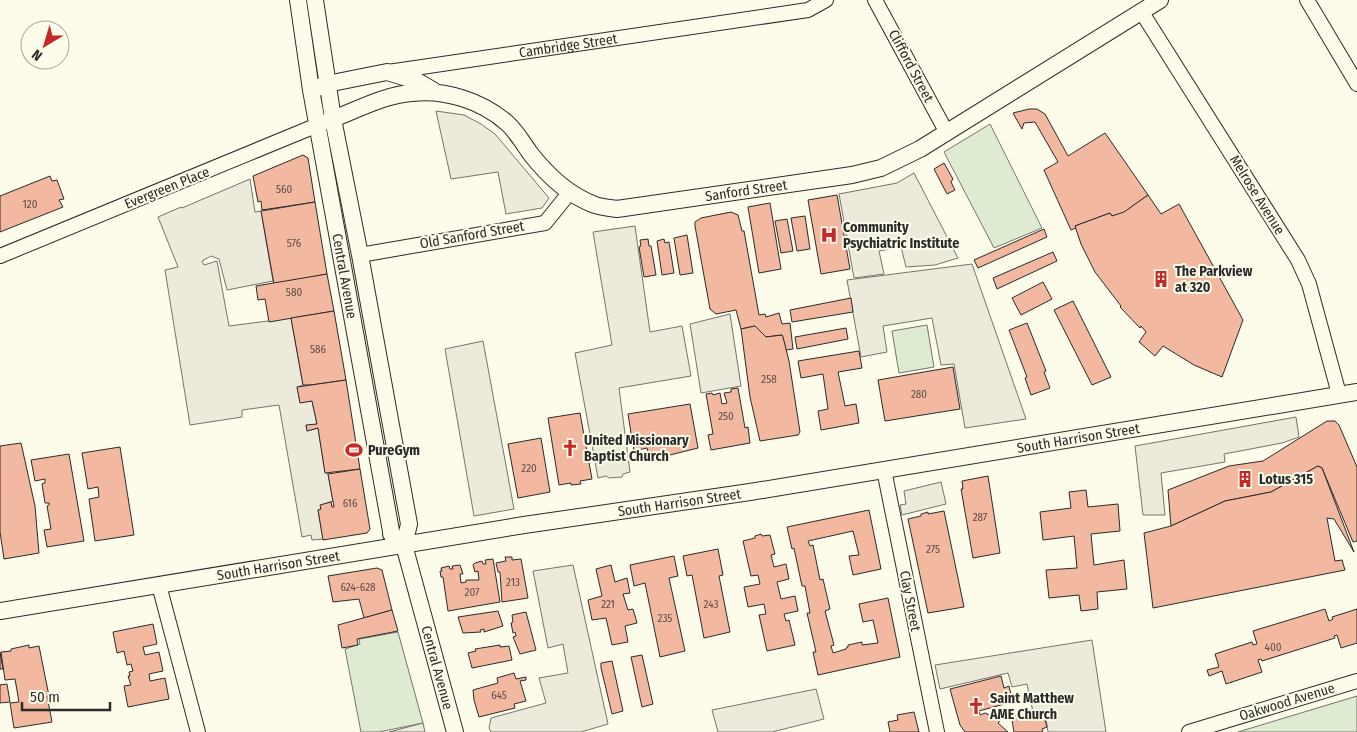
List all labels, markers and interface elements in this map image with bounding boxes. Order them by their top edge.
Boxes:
north arrow [20,20,70,70]
street label: Clifford Street [885,27,937,106]
street label: Cambridge Street [518,30,619,61]
text: N [29,46,46,64]
street label: Melrose Avenue [1226,152,1288,238]
street label: Evergreen Place [122,163,212,213]
street label: Sanford Street [704,176,789,205]
house number: 560 [276,183,292,196]
house number: 120 [23,198,38,211]
street label: Old Sanford Street [419,217,526,253]
place label: Community Psychiatric Institute [843,219,959,252]
hospital icon: Community Psychiatric Institute [819,225,839,245]
street label: Central Avenue [329,232,361,320]
house number: 576 [287,237,302,250]
place label: The Parkview at 320 [1175,263,1253,296]
building icon: The Parkview at 320 [1151,269,1171,289]
house number: 580 [286,286,302,299]
house number: 586 [310,343,327,356]
house number: 258 [761,373,777,386]
house number: 280 [911,388,927,401]
house number: 250 [718,410,734,423]
street label: South Harrison Street [1016,419,1141,456]
place label: United Missionary Baptist Church [584,432,689,465]
church icon: United Missionary Baptist Church [560,438,580,458]
sports icon: PureGym [344,440,364,460]
place label: PureGym [368,442,420,459]
house number: 220 [521,462,537,475]
building icon: Lotus 315 [1235,469,1255,489]
place label: Lotus 315 [1259,471,1313,488]
street label: South Harrison Street [617,485,742,520]
house number: 616 [343,497,358,510]
house number: 287 [973,511,988,524]
house number: 275 [926,543,940,556]
street label: South Harrison Street [216,547,341,584]
street label: Clay Street [896,569,924,633]
house number: 213 [506,576,520,589]
house number: 624-628 [340,581,376,594]
house number: 207 [465,586,480,599]
house number: 221 [601,598,615,611]
house number: 243 [704,598,718,611]
house number: 235 [658,612,672,625]
street label: Central Avenue [418,624,457,711]
house number: 400 [1265,641,1282,654]
street label: Oakwood Avenue [1237,679,1337,725]
scale bar [22,680,110,712]
text: 50 m [30,688,60,706]
house number: 645 [491,689,507,702]
place label: Saint Matthew AME Church [989,690,1074,723]
church icon: Saint Matthew AME Church [966,696,986,716]

